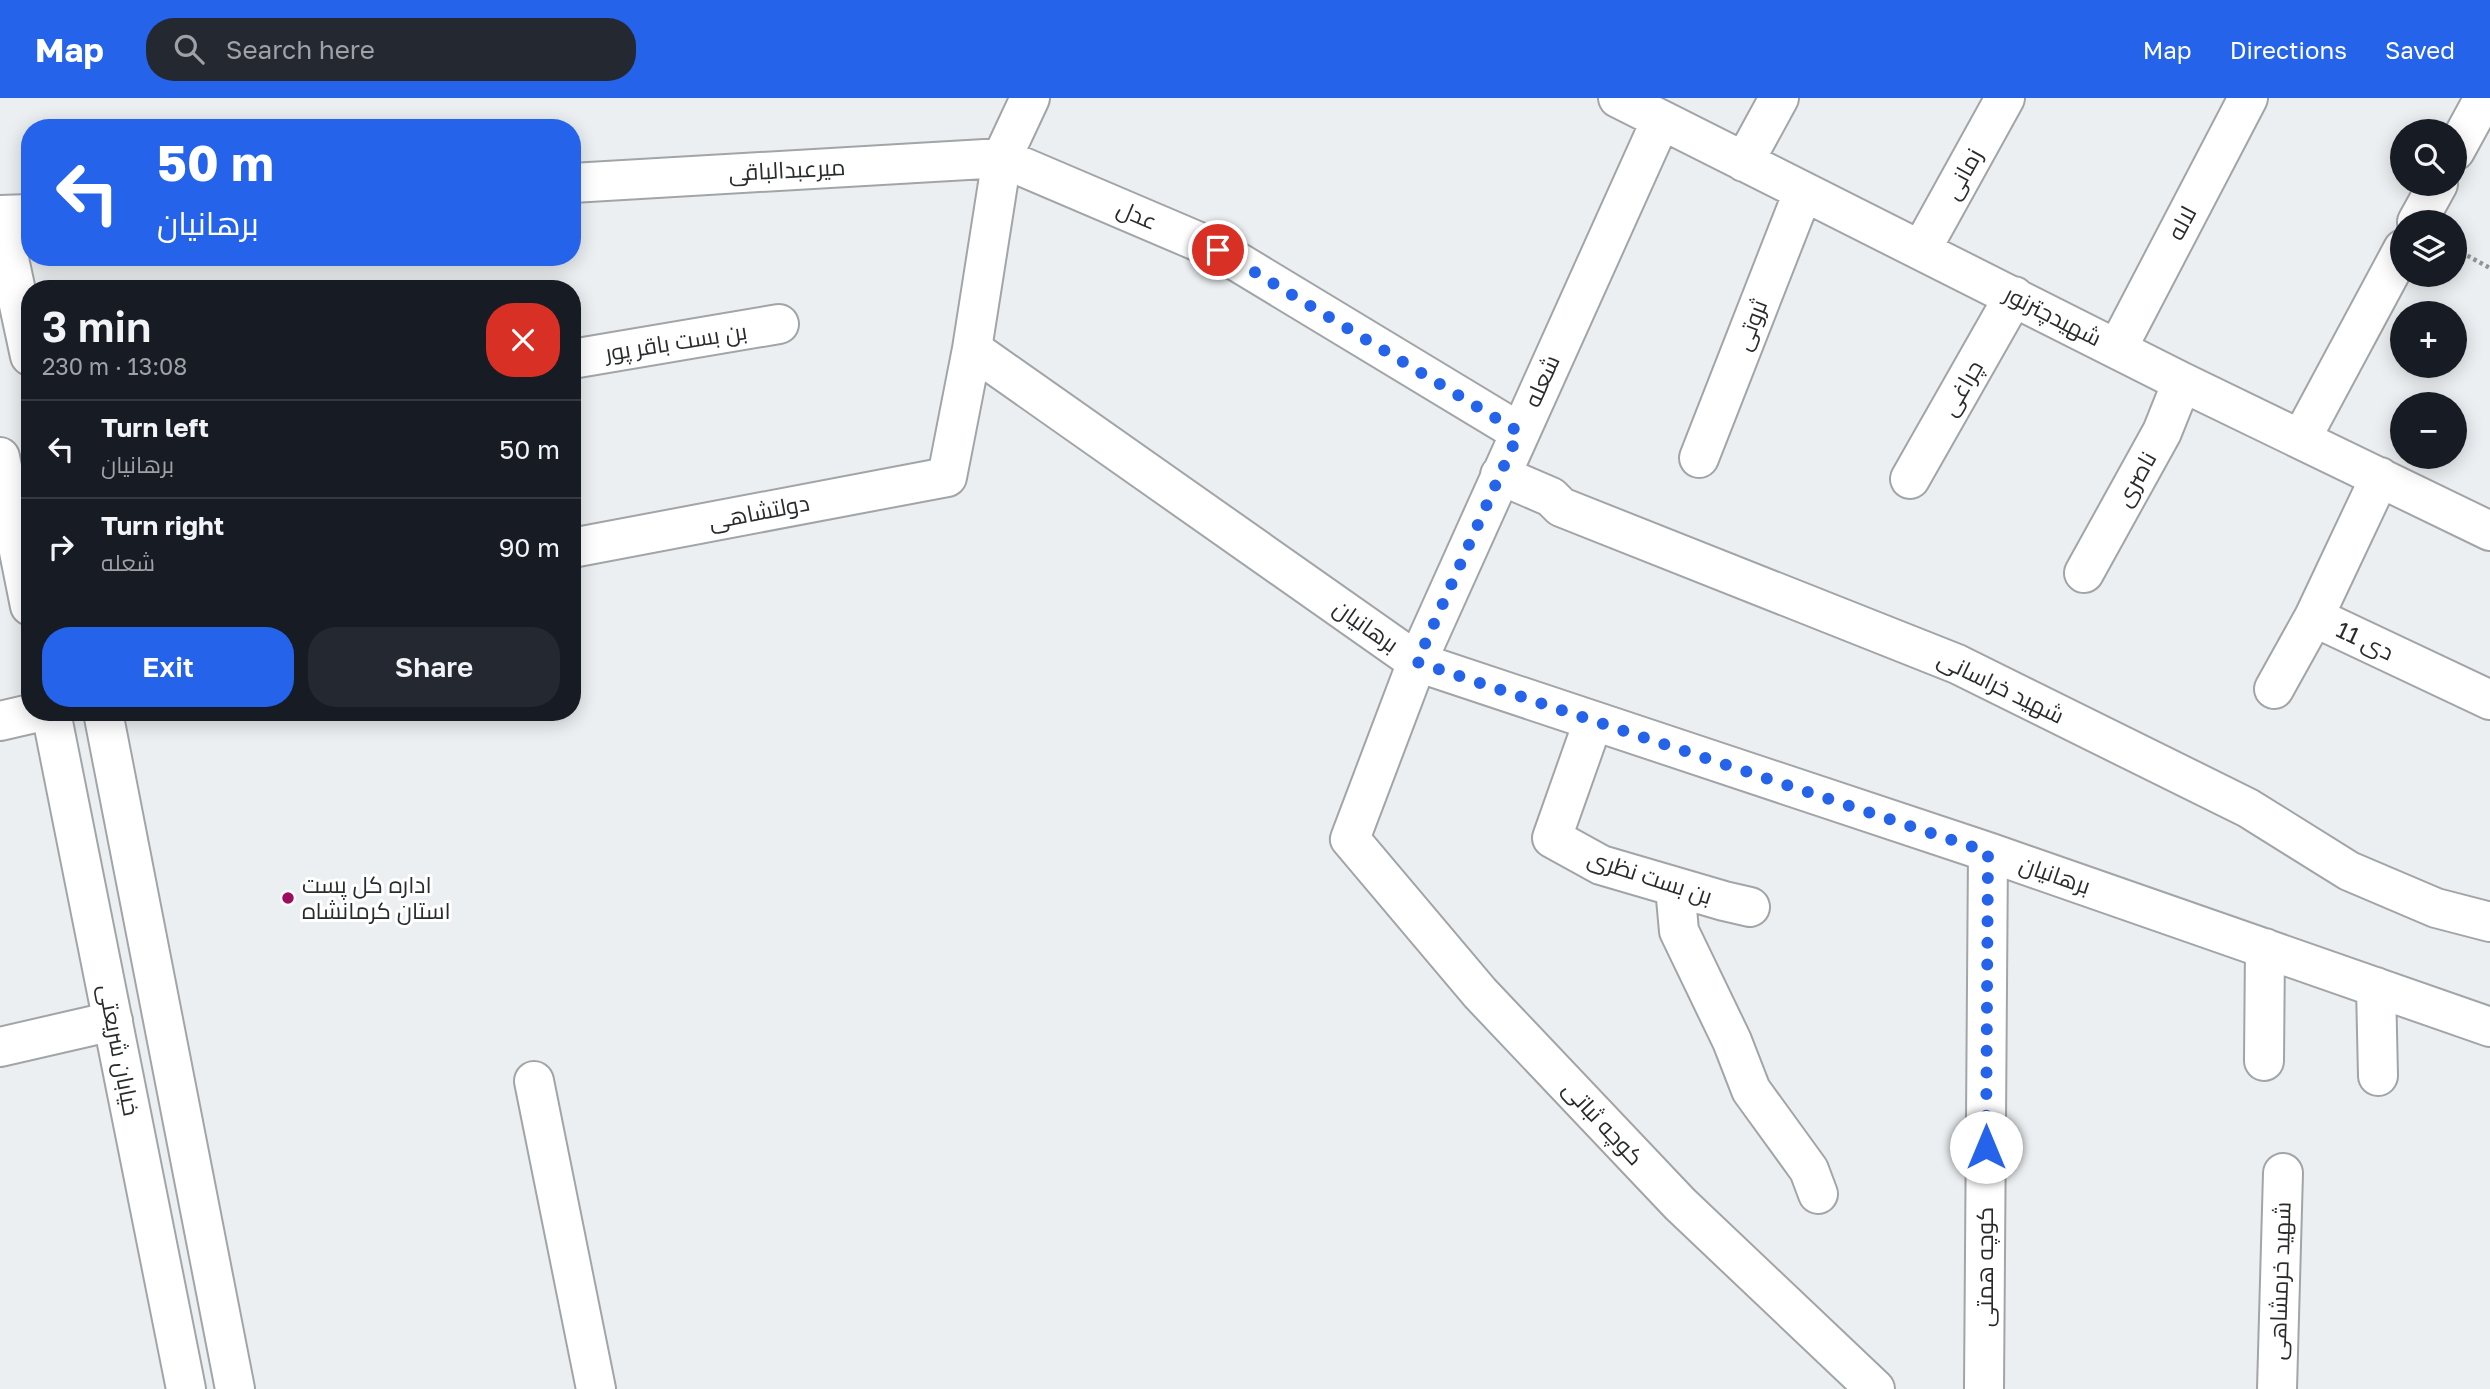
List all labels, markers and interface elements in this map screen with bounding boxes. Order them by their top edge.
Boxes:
search box [146,18,636,81]
text: Map [35,30,104,69]
icon: search [170,30,208,68]
text: Search here [226,34,375,65]
text: Map [2143,35,2192,64]
text: Directions [2230,35,2347,64]
text: Saved [2385,35,2455,64]
map controls [2390,119,2467,469]
button: search [2390,119,2467,196]
text: 50 m [157,133,274,192]
street label: زمانی [1937,143,1988,204]
icon: left [42,147,133,238]
street label: میرعبدالباقی [728,152,846,187]
street label: عدل [1113,193,1162,236]
street label: لاله [2161,201,2202,244]
text: برهانیان [157,204,259,242]
button: layers [2390,210,2467,287]
pin [1188,220,1248,280]
icon: arrive [1199,231,1237,269]
street label: شهیدچترنور [1998,278,2107,353]
street label: ثروتی [1728,295,1773,354]
text: 3 min [42,301,151,351]
button: + [2390,301,2467,378]
button: close [486,303,560,377]
street label: بن بست باقر پور [601,316,749,368]
street label: شعله [1517,350,1565,411]
text: 230 m · 13:08 [42,352,187,380]
street label: چراغی [1934,355,1990,421]
button: − [2390,392,2467,469]
text: Turn left [101,412,209,443]
icon: left [42,430,80,468]
text: 50 m [499,434,560,465]
street label: ناصری [2109,446,2162,511]
text: برهانیان [101,450,174,478]
street label: دولتشاهی [706,488,812,535]
text: Turn right [101,510,224,541]
icon: right [42,528,80,566]
text: 90 m [499,532,560,563]
text: شعله [101,548,155,576]
street label: برهانیان [1328,593,1405,658]
street label: 11 دی [2332,615,2398,666]
button: Exit [42,627,294,707]
button: Share [308,627,560,707]
street label: شهید خراسانی [1933,643,2069,730]
street label: بن بست نظری [1584,843,1716,910]
street label: برهانیان [2016,849,2094,900]
place label: اداره کل پست استان کرمانشاه [302,870,451,925]
marker: اداره کل پست استان کرمانشاه [280,890,296,906]
street label: خیابان شریعتی [93,982,146,1118]
street label: کوچه ثباتی [1556,1074,1650,1172]
position arrow [1949,1110,2023,1184]
street label: شهید خرمشاهی [2262,1201,2297,1361]
street label: کوچه همتی [1970,1207,2000,1327]

